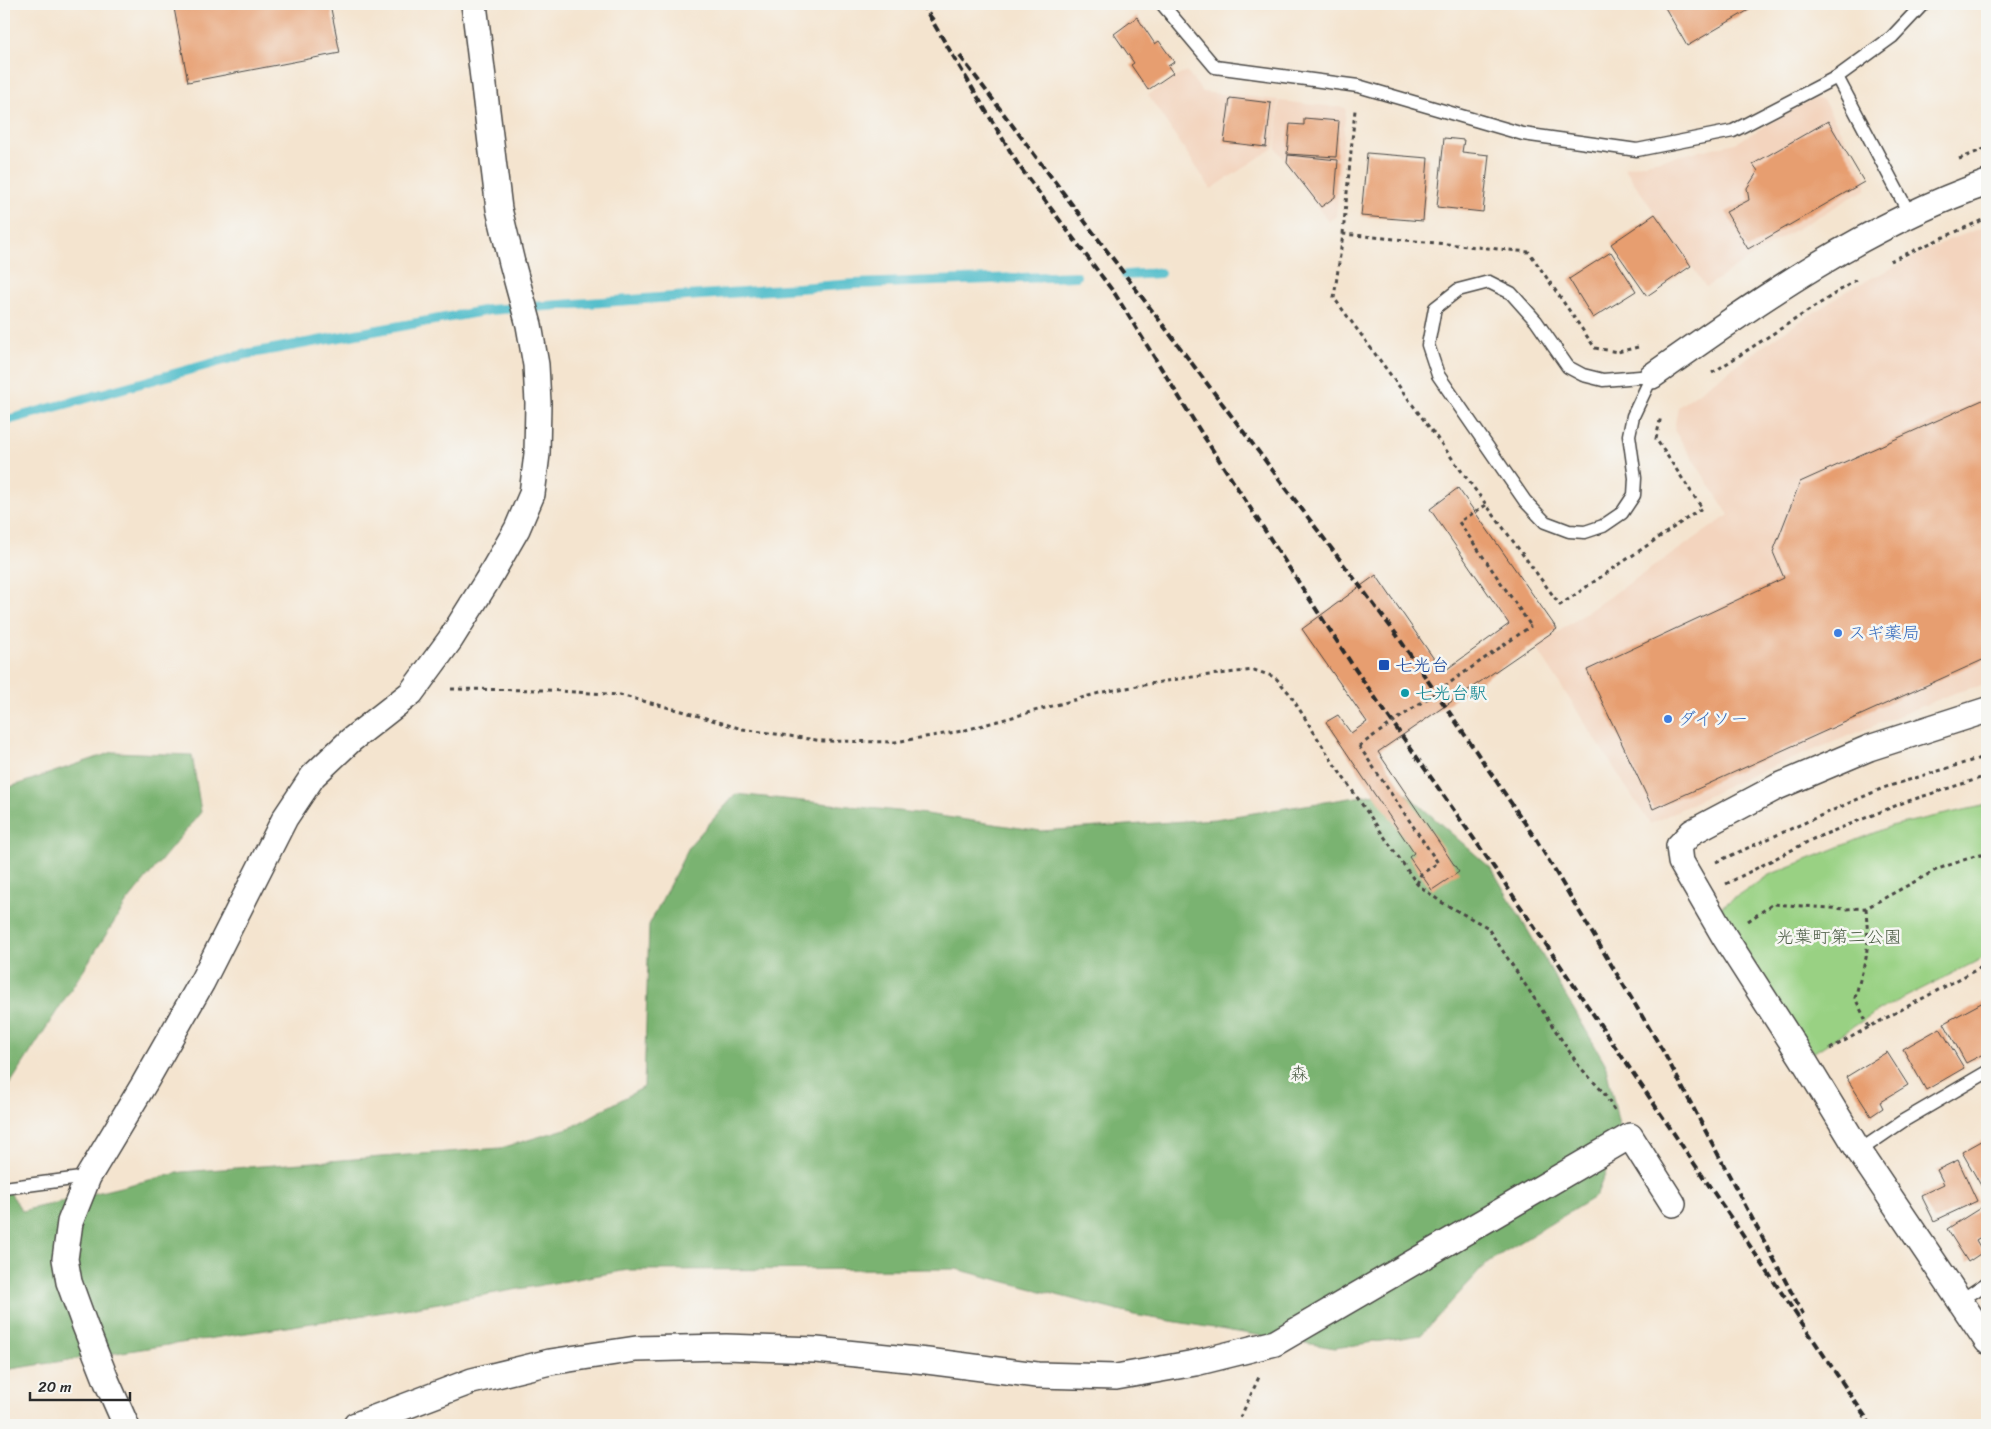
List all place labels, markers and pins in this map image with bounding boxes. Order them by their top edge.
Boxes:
place label: スギ薬局 [1848,617,1920,649]
marker: スギ薬局 [1832,627,1844,639]
place label: 七光台 [1395,649,1449,681]
marker: 七光台 [1377,658,1391,672]
place label: 七光台駅 [1415,677,1487,709]
marker: 七光台駅 [1399,687,1411,699]
place label: ダイソー [1678,703,1748,735]
marker: ダイソー [1662,713,1674,725]

